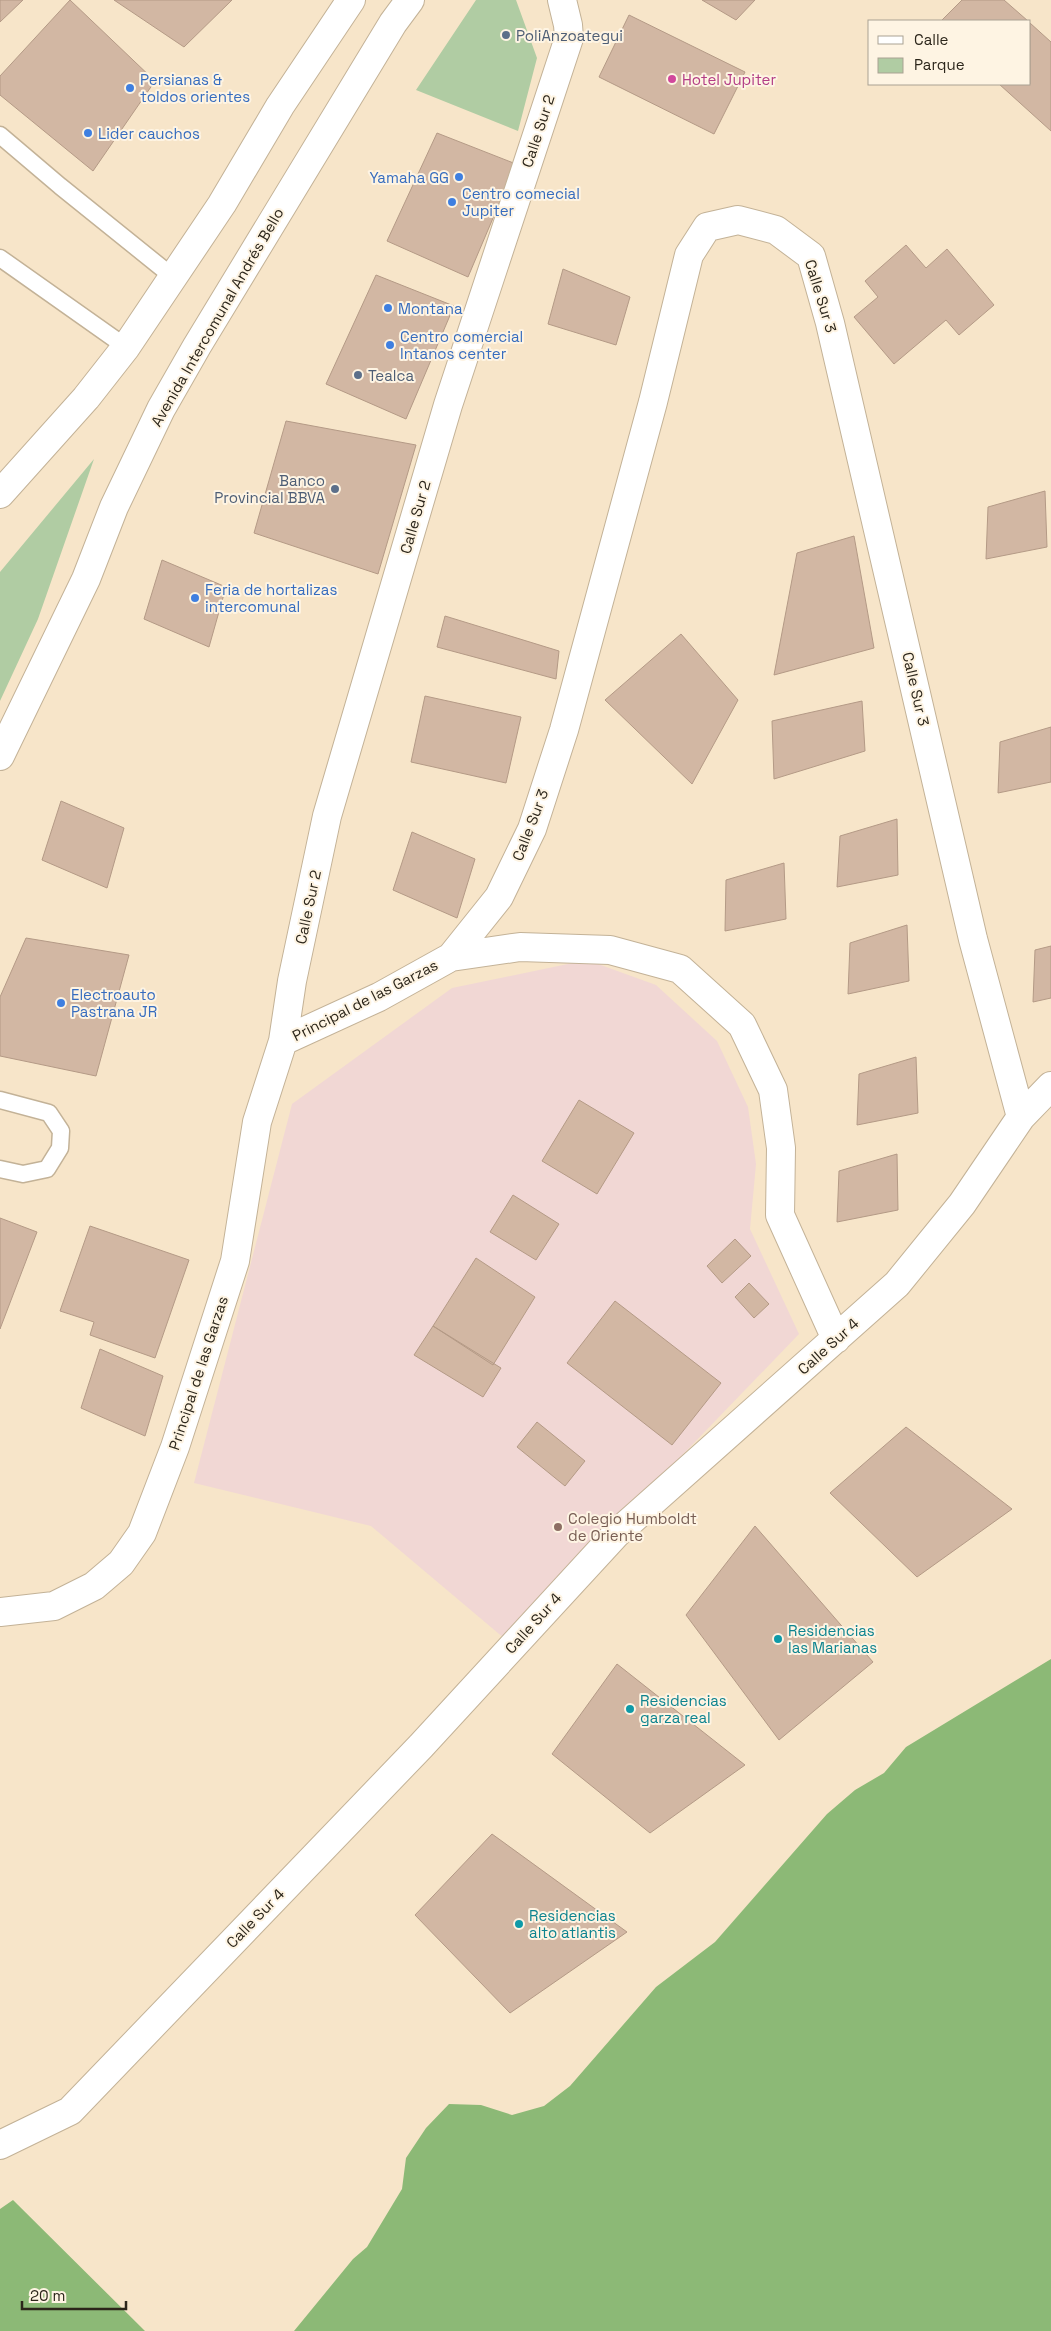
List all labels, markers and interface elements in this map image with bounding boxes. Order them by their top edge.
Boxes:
legend [868,20,1031,85]
place label: PoliAnzoategui [516,26,623,45]
marker: PoliAnzoategui [500,29,512,41]
text: Calle [914,30,949,49]
text: Parque [914,55,965,74]
place label: Persianas & toldos orientes [140,70,250,106]
place label: Hotel Jupiter [682,70,776,89]
marker: Hotel Jupiter [666,73,678,85]
marker: Persianas & toldos orientes [124,82,136,94]
street label: Calle Sur 2 [517,92,559,170]
place label: Lider cauchos [98,124,200,143]
marker: Lider cauchos [82,127,94,139]
place label: Yamaha GG [369,168,449,187]
marker: Yamaha GG [453,171,465,183]
place label: Centro comecial Jupiter [462,184,580,220]
marker: Centro comecial Jupiter [446,196,458,208]
street label: Avenida Intercomunal Andrés Bello [146,204,288,430]
street label: Calle Sur 3 [801,257,841,335]
place label: Montana [398,299,463,318]
marker: Montana [382,302,394,314]
place label: Centro comercial Intanos center [400,327,523,363]
marker: Centro comercial Intanos center [384,339,396,351]
place label: Tealca [368,366,414,385]
marker: Tealca [352,369,364,381]
place label: Banco Provincial BBVA [214,471,326,507]
street label: Calle Sur 2 [395,478,435,556]
marker: Banco Provincial BBVA [329,483,341,495]
place label: Feria de hortalizas intercomunal [205,580,337,616]
marker: Feria de hortalizas intercomunal [189,592,201,604]
street label: Calle Sur 3 [898,650,934,728]
street label: Calle Sur 3 [508,786,552,864]
street label: Calle Sur 2 [291,868,325,946]
street label: Principal de las Garzas [289,955,441,1045]
place label: Electroauto Pastrana JR [71,985,157,1021]
marker: Electroauto Pastrana JR [55,997,67,1009]
street label: Principal de las Garzas [164,1294,232,1452]
street label: Calle Sur 4 [794,1314,862,1378]
place label: Colegio Humboldt de Oriente [568,1509,697,1545]
marker: Colegio Humboldt de Oriente [552,1521,564,1533]
street label: Calle Sur 4 [501,1589,565,1657]
place label: Residencias las Marianas [788,1621,877,1657]
marker: Residencias las Marianas [772,1633,784,1645]
place label: Residencias garza real [640,1691,727,1727]
marker: Residencias garza real [624,1703,636,1715]
street label: Calle Sur 4 [222,1884,288,1952]
place label: Residencias alto atlantis [529,1906,616,1942]
marker: Residencias alto atlantis [513,1918,525,1930]
scale bar [22,2278,126,2310]
text: 20 m [30,2286,65,2305]

